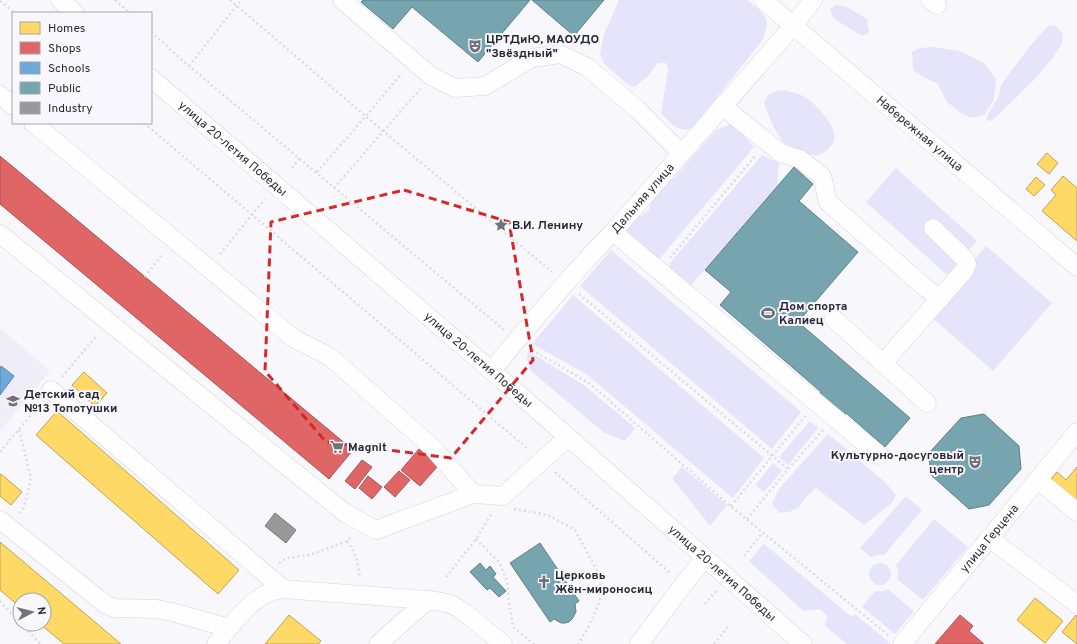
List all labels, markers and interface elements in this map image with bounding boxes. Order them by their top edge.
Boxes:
legend [12,12,152,124]
text: Homes [48,21,85,37]
place label: ЦРТДиЮ, МАОУДО "Звёздный" [486,32,599,62]
theatre icon: ЦРТДиЮ, МАОУДО "Звёздный" [467,38,483,54]
text: Shops [48,41,81,57]
text: Schools [48,61,90,77]
text: Public [48,81,81,97]
street label: Набережная улица [873,93,966,176]
street label: улица 20-летия Победы [174,98,290,200]
text: Industry [48,101,93,117]
street label: Дальняя улица [608,160,678,237]
place icon: В.И. Ленину [493,217,509,233]
place label: В.И. Ленину [512,218,583,234]
place label: Дом спорта Калиец [779,299,848,329]
sports icon: Дом спорта Калиец [760,305,776,321]
street label: улица 20-летия Победы [420,309,536,412]
place label: Детский сад №13 Топотушки [24,387,117,417]
school or university icon: Детский сад №13 Топотушки [5,393,21,409]
supermarket icon: Magnit [329,439,345,455]
place label: Magnit [348,440,387,456]
place label: Культурно-досуговый центр [831,448,964,478]
theatre icon: Культурно-досуговый центр [967,454,983,470]
street label: улица Герцена [957,501,1023,576]
street label: улица 20-летия Победы [664,522,779,626]
place label: Церковь Жён-мироносиц [555,568,652,598]
church icon: Церковь Жён-мироносиц [536,574,552,590]
north arrow [12,592,52,632]
text: N [34,606,48,616]

